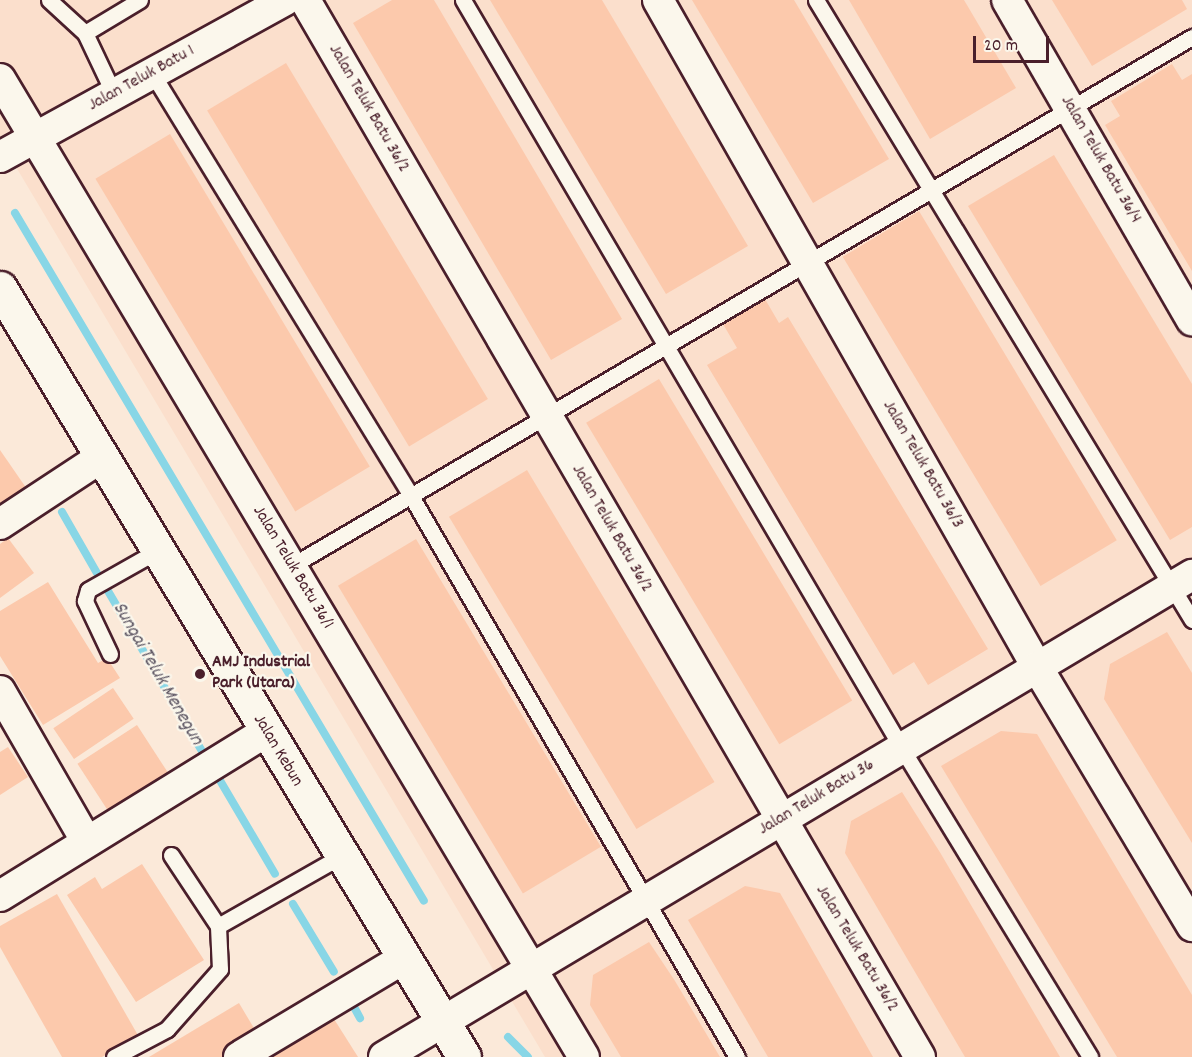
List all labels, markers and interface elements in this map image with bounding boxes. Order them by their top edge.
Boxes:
scale bar [976,24,1052,62]
text: 20 m [984,34,1018,59]
street label: Jalan Teluk Batu 1 [85,41,199,117]
street label: Jalan Teluk Batu 36/2 [323,41,413,177]
street label: Jalan Teluk Batu 36/4 [1055,92,1145,228]
street label: Jalan Teluk Batu 36/3 [877,397,967,533]
street label: Jalan Teluk Batu 36/2 [566,461,656,597]
street label: Jalan Teluk Batu 36/1 [247,502,337,634]
water label: Sungai Teluk Menegun [106,598,208,750]
place label: AMJ Industrial Park (Utara) [212,653,310,696]
marker: AMJ Industrial Park (Utara) [193,667,207,681]
street label: Jalan Kebun [247,711,307,791]
street label: Jalan Teluk Batu 36 [755,755,879,841]
street label: Jalan Teluk Batu 36/2 [810,882,902,1016]

